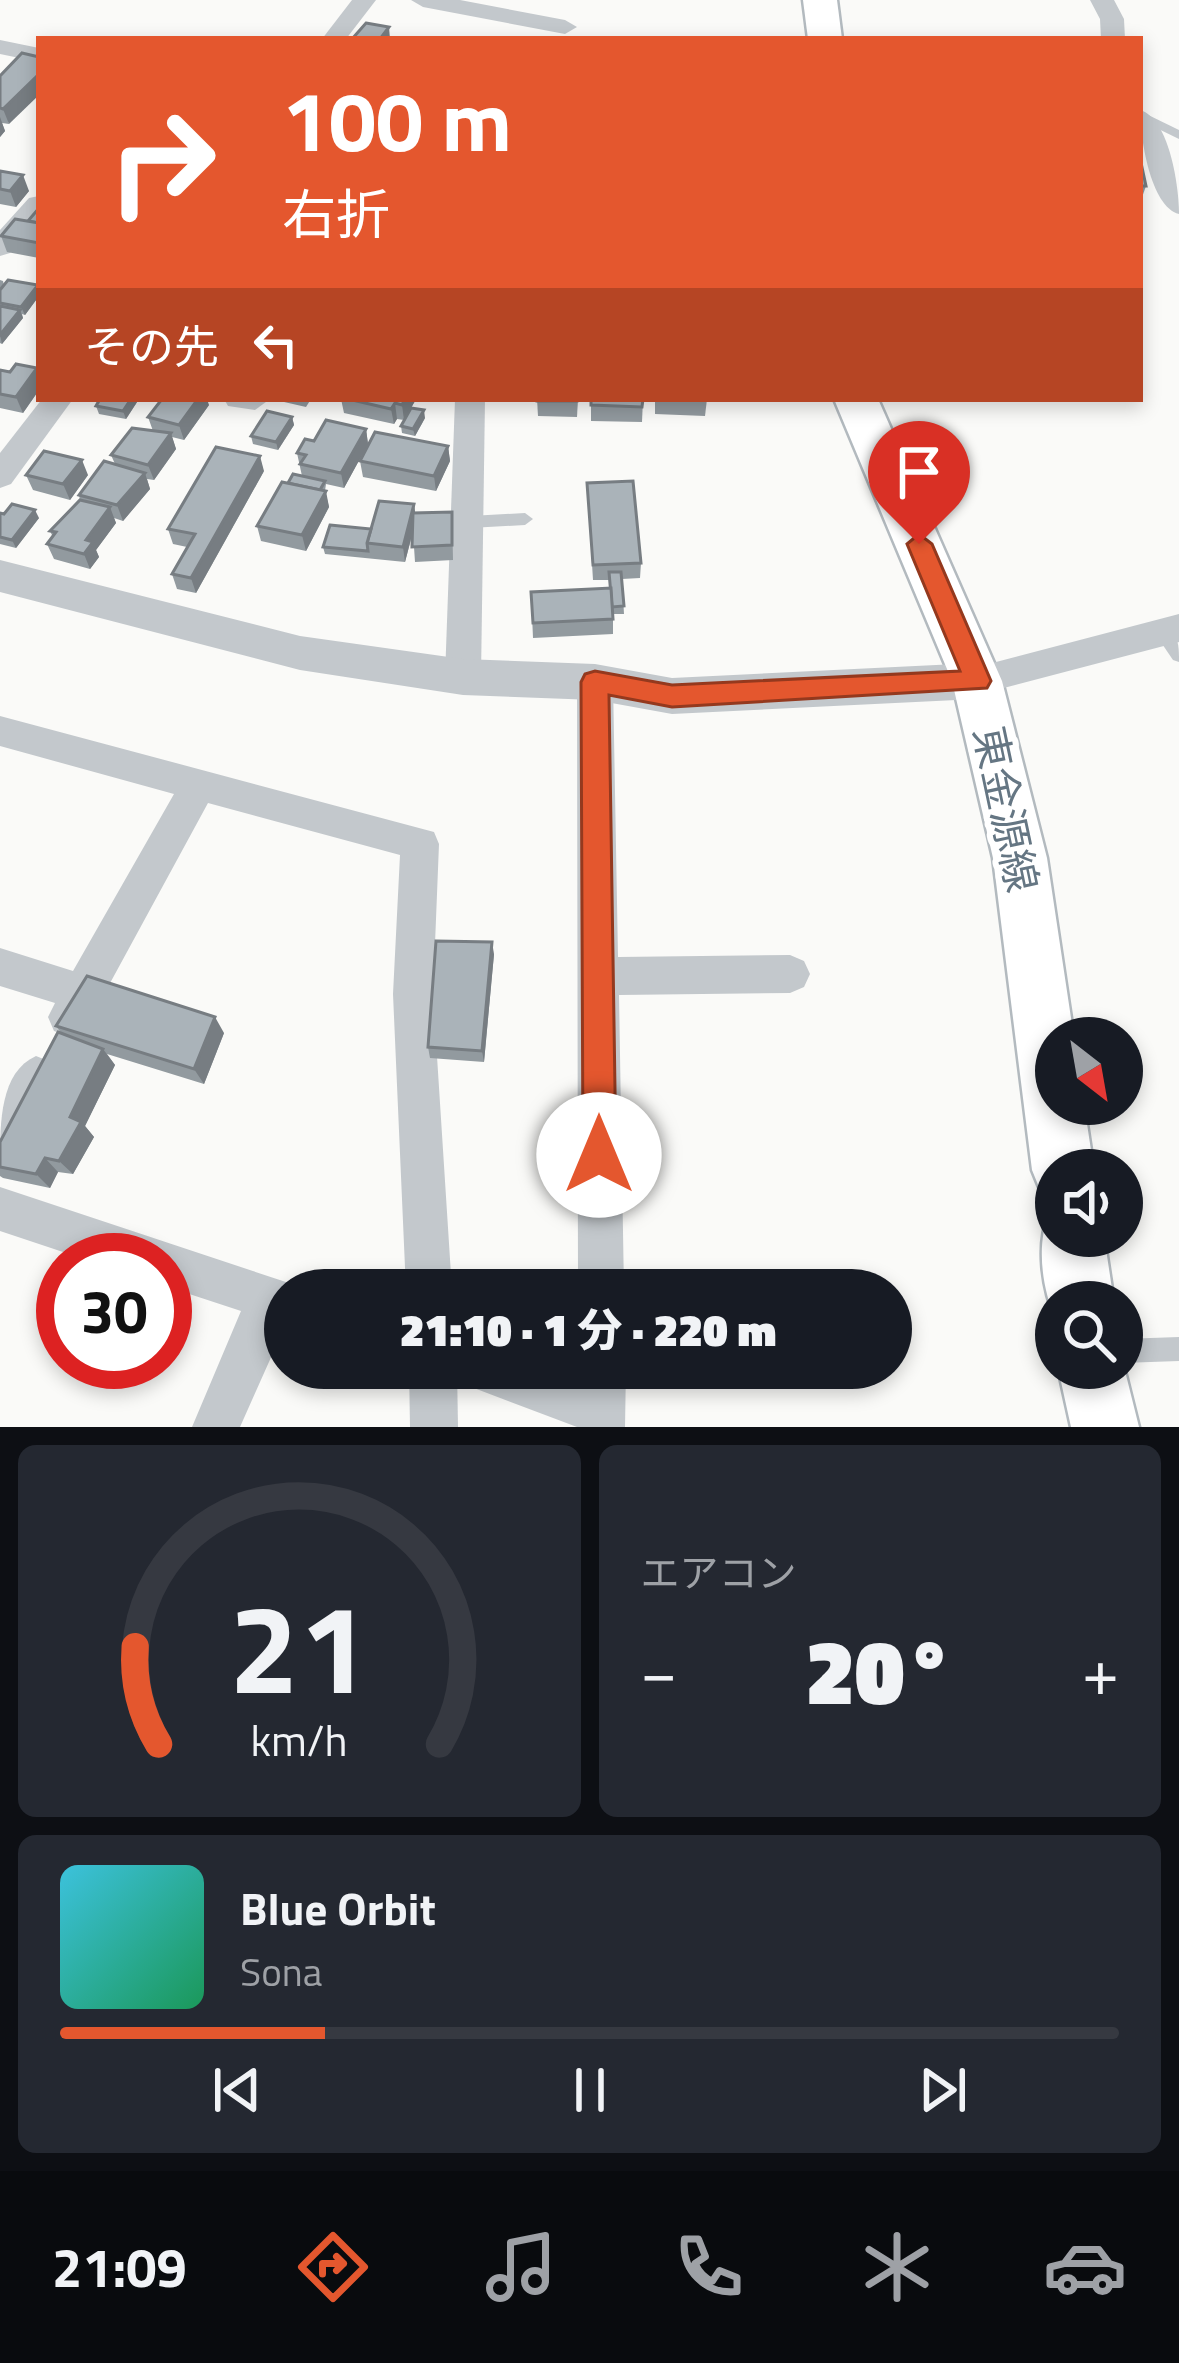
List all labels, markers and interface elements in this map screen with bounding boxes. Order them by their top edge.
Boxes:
text: 100 m [282,56,512,184]
icon: right [84,84,240,240]
text: 右折 [282,173,390,255]
text: その先 [84,312,219,380]
icon: left [243,312,309,378]
pin [868,421,970,544]
icon: arrive [886,439,952,505]
street label: 東金源線 [958,720,1056,898]
north arrow [1035,1017,1143,1125]
map controls [1035,1017,1143,1389]
position arrow [536,1092,662,1218]
button: sound [1035,1149,1143,1257]
speed limit sign: 30 [36,1233,192,1389]
button: search [1035,1281,1143,1389]
text: 21:10 · 1 分 · 220 m [400,1295,776,1363]
text: エアコン [641,1543,797,1602]
text: 21 [229,1552,369,1741]
text: 20° [806,1602,954,1739]
text: − [641,1620,677,1721]
text: + [1082,1620,1119,1721]
text: km/h [251,1707,348,1773]
text: Blue Orbit [240,1874,436,1942]
text: Sona [240,1942,322,2001]
icon: previous [204,2057,270,2123]
icon: pause [557,2057,623,2123]
icon: next [910,2057,976,2123]
icon: directions [291,2225,375,2309]
icon: music [479,2225,563,2309]
icon: phone [667,2225,751,2309]
icon: climate [855,2225,939,2309]
icon: car [1043,2225,1127,2309]
text: 21:09 [52,2226,187,2308]

